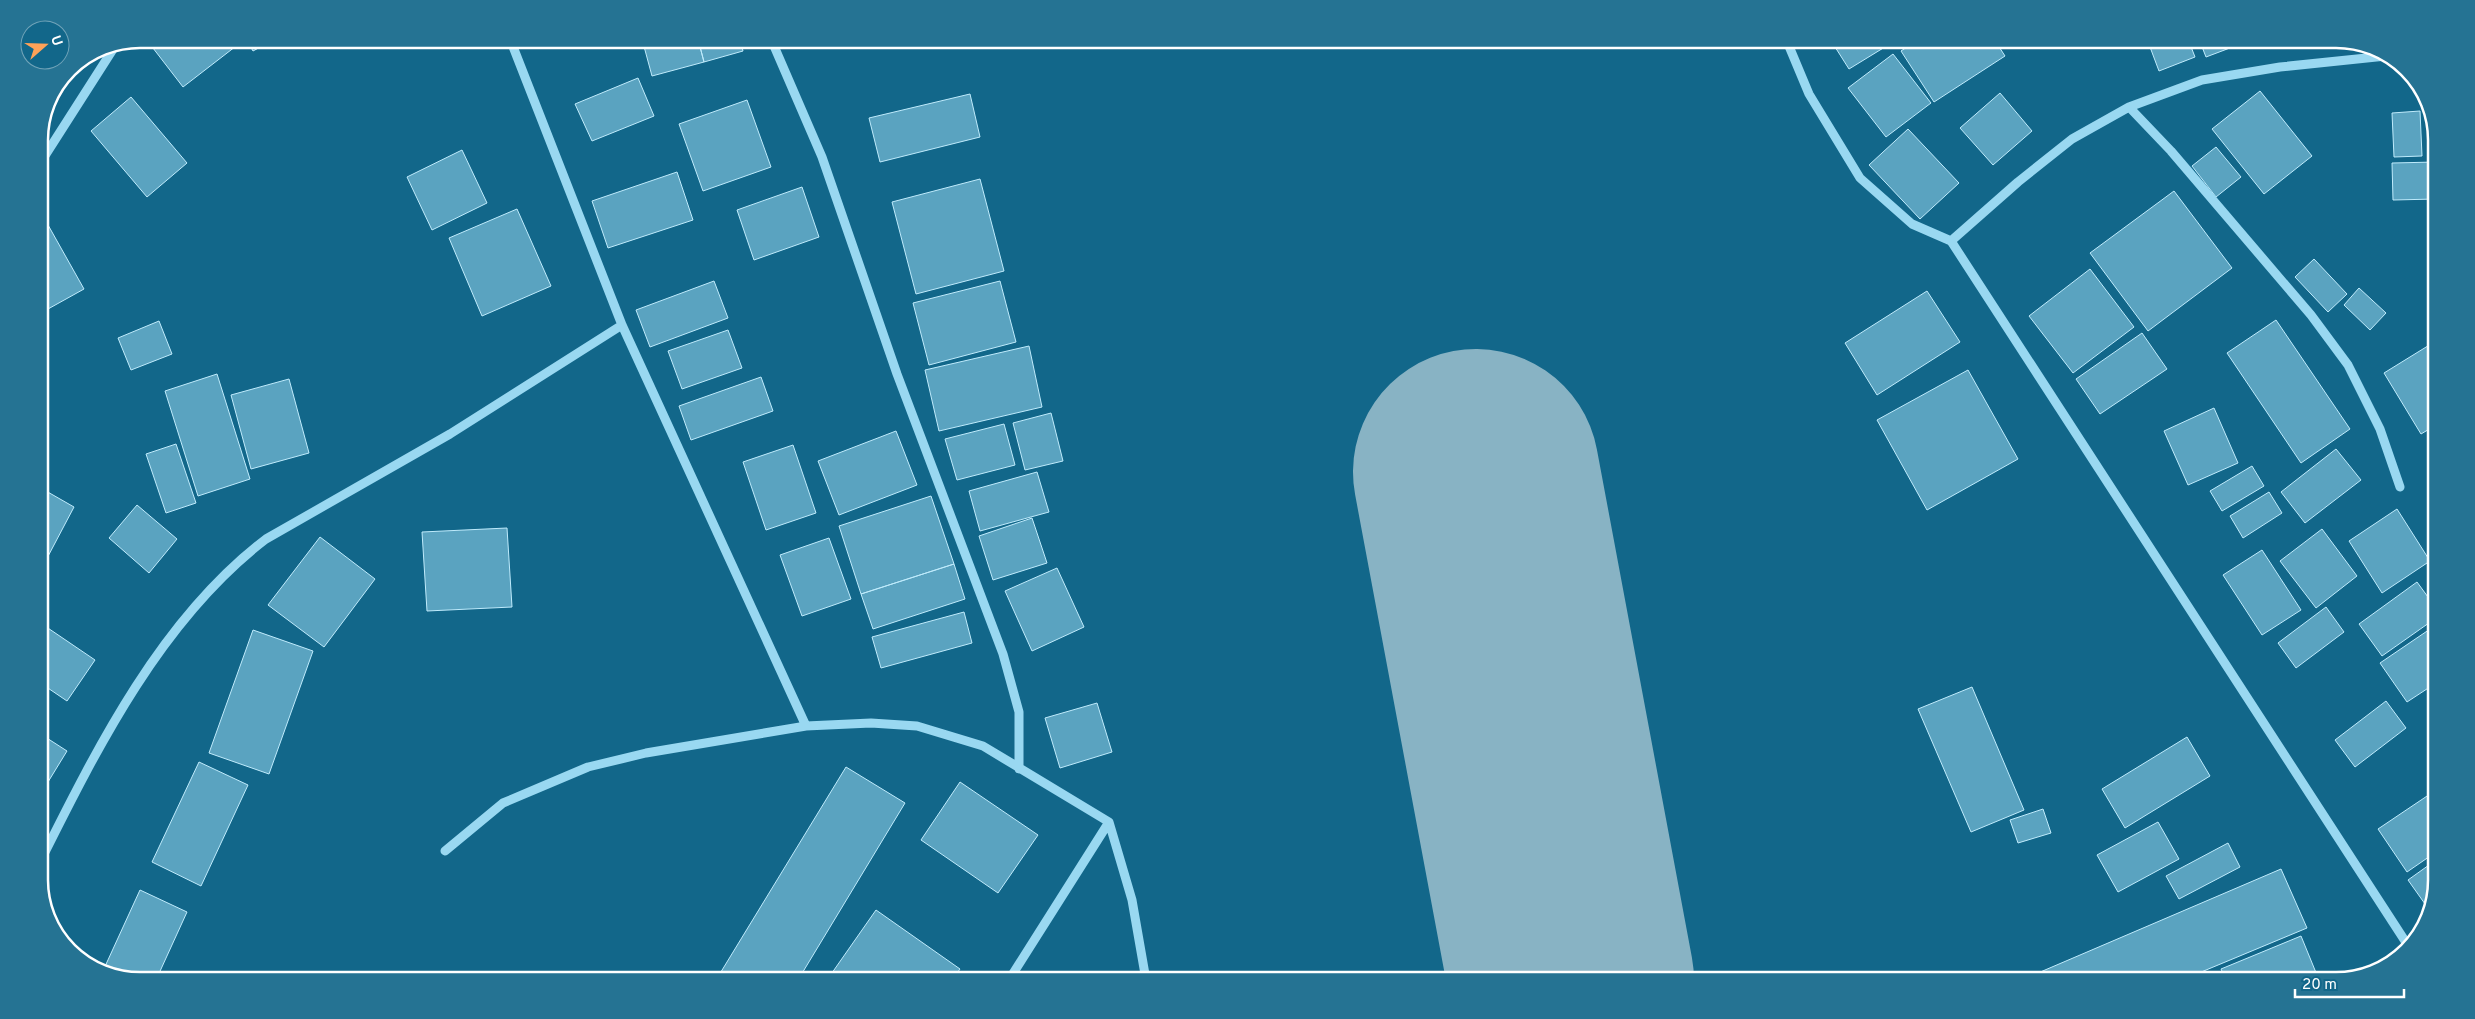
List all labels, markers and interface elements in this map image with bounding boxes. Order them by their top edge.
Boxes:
north arrow [20,20,70,70]
text: U [46,33,65,49]
scale bar [2295,966,2404,998]
text: 20 m [2302,976,2337,995]

